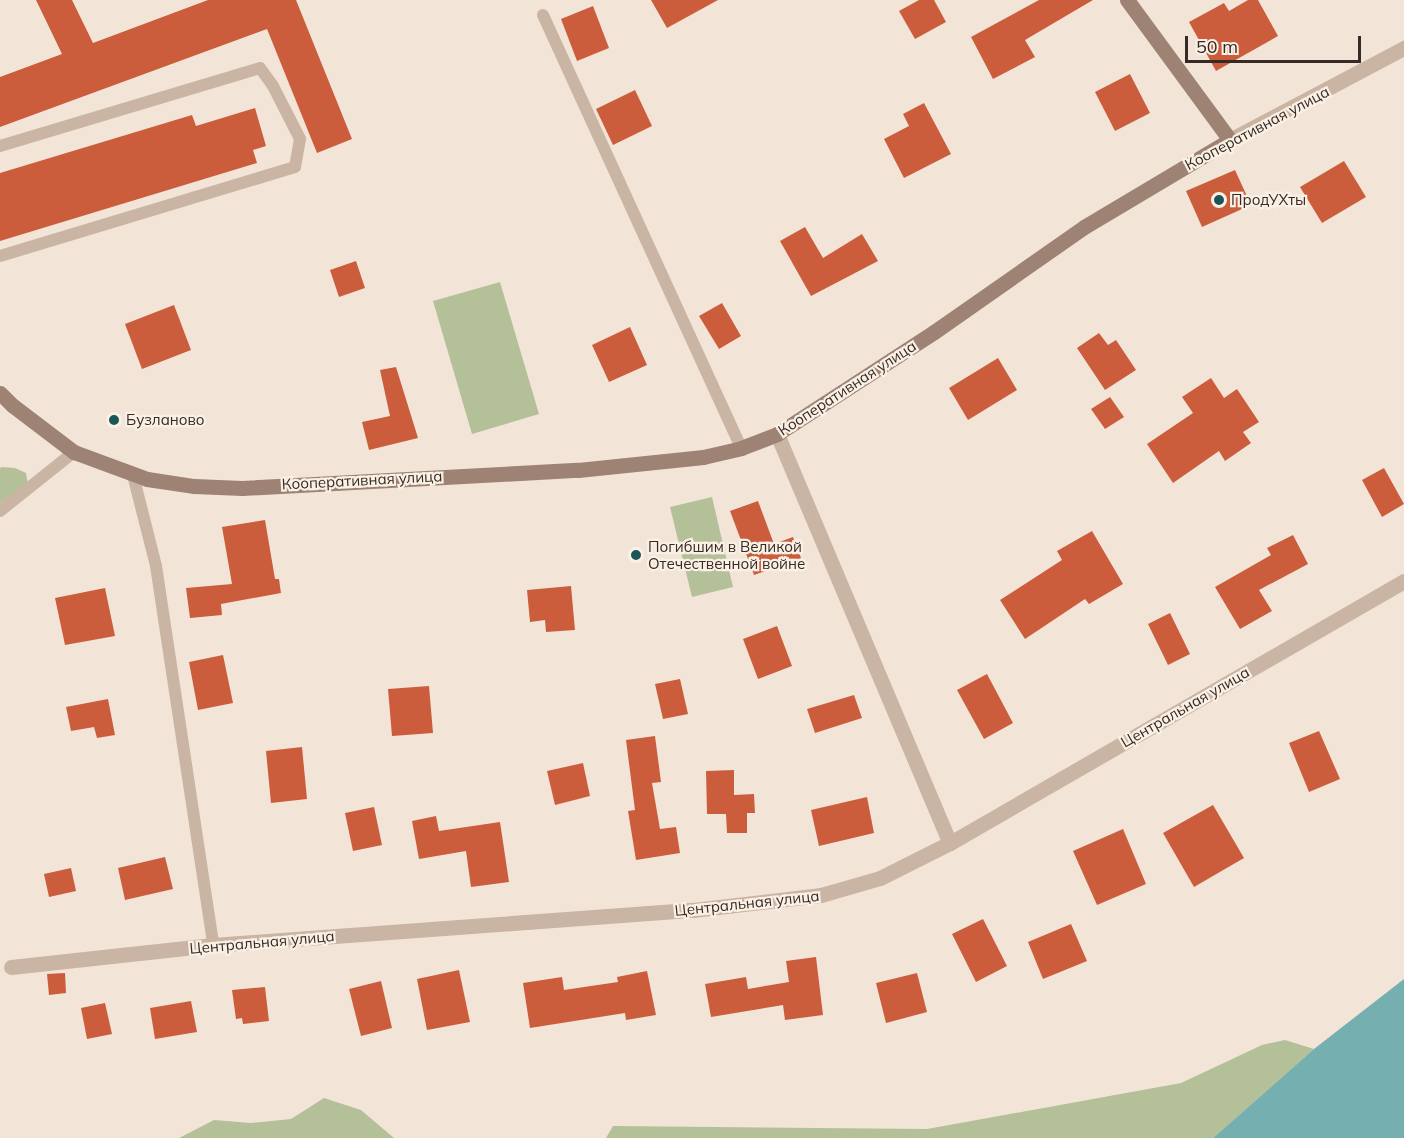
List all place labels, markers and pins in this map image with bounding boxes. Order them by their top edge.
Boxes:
place label: ПродУХты [1231,191,1306,209]
marker: ПродУХты [1212,193,1226,207]
place label: Бузланово [126,411,205,429]
marker: Бузланово [107,413,121,427]
place label: Погибшим в Великой Отечественной войне [648,537,805,572]
marker: Погибшим в Великой Отечественной войне [629,548,643,562]

